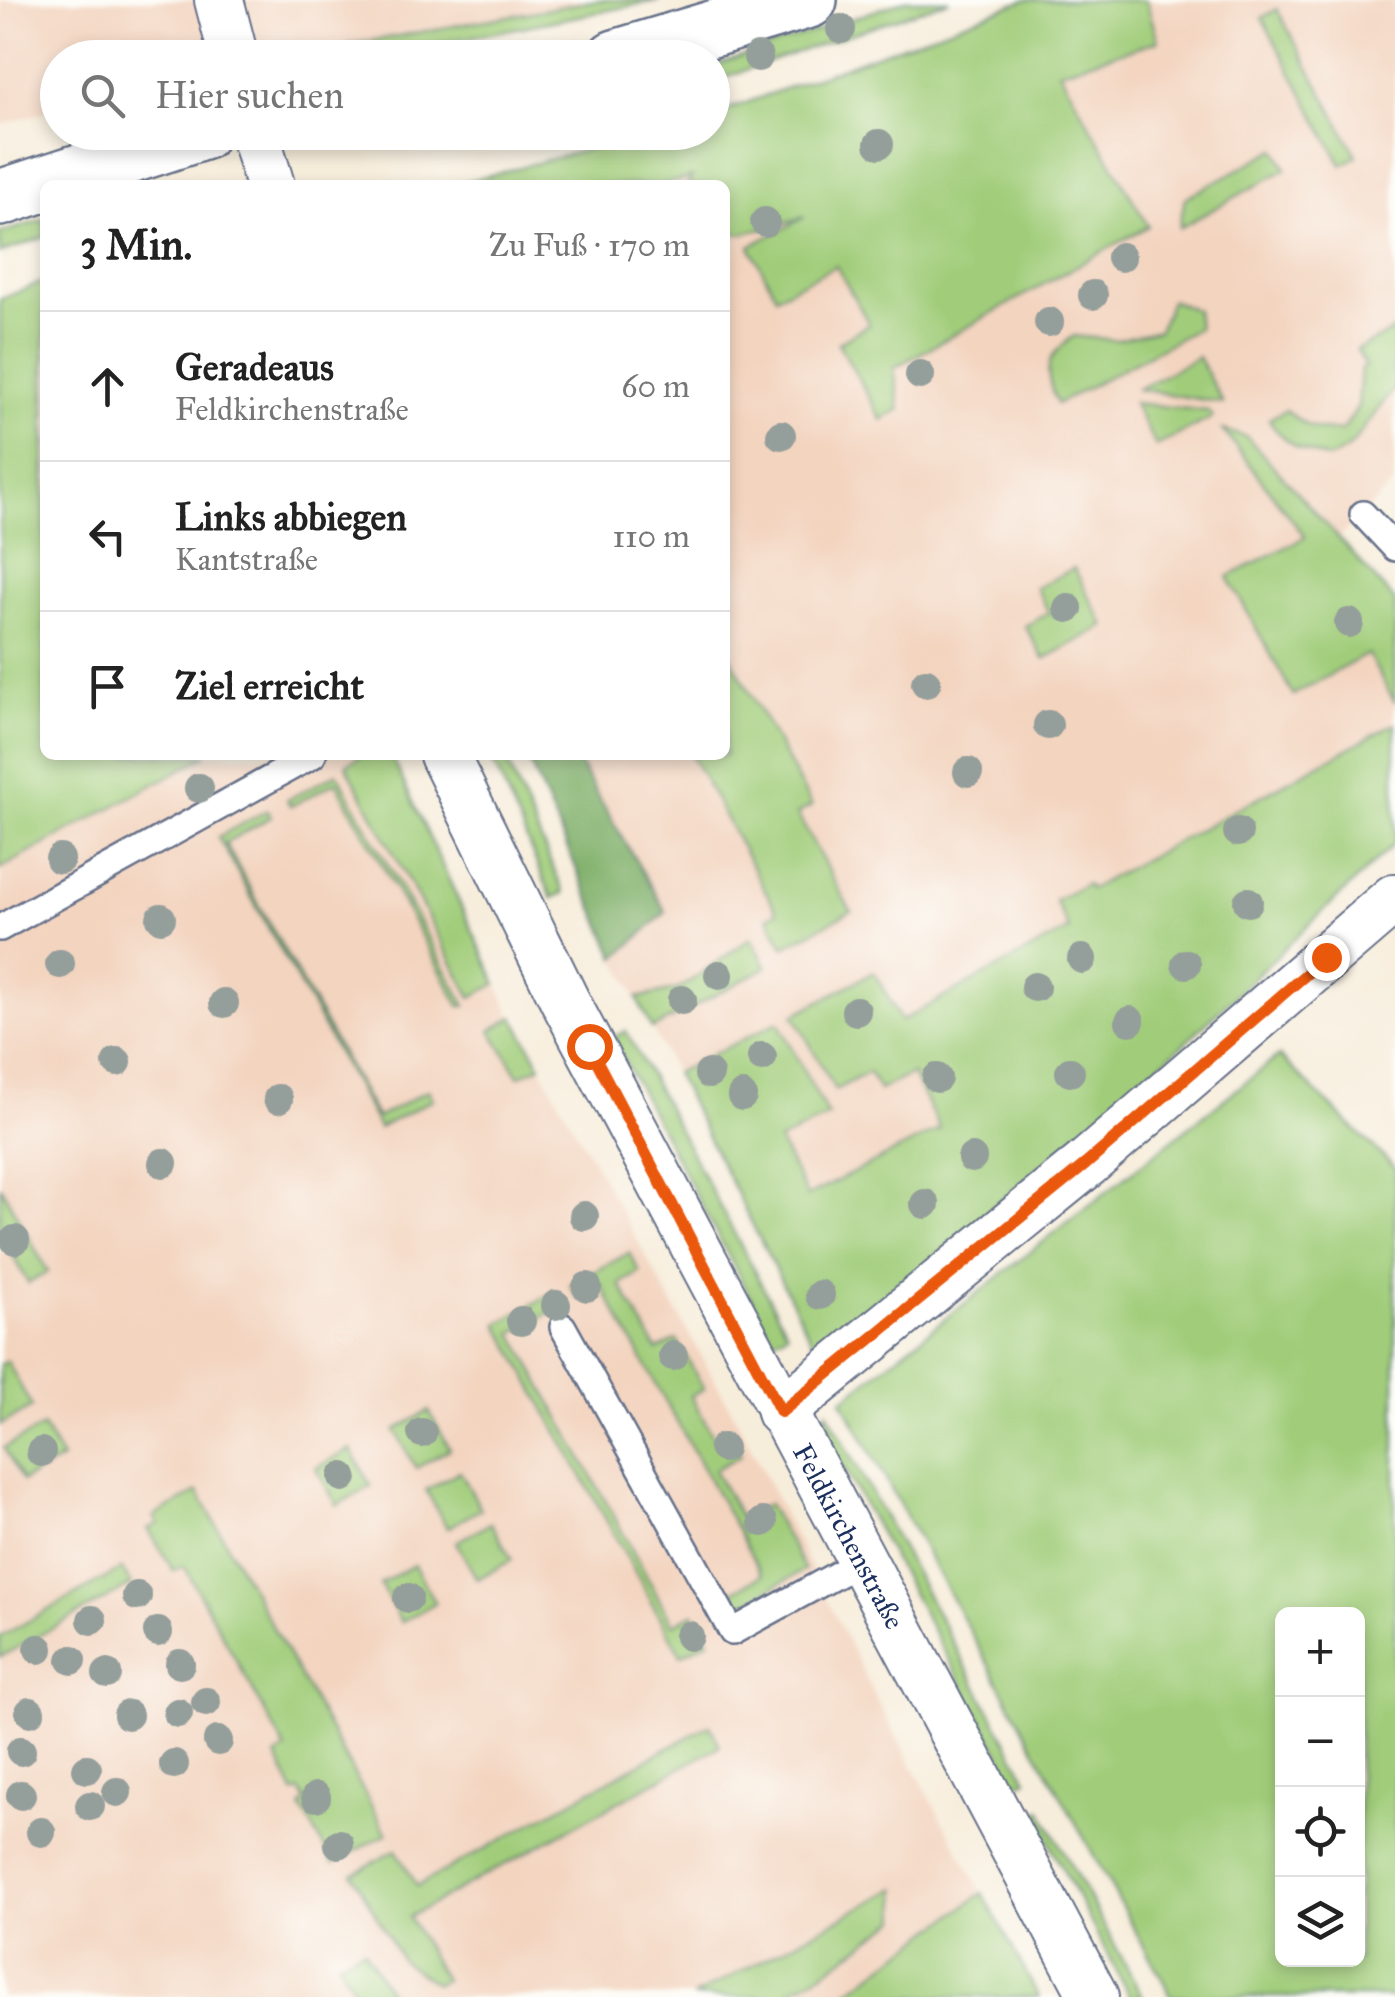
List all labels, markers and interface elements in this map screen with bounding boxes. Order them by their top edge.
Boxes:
search box [40,40,730,150]
icon: search [75,68,130,123]
text: Hier suchen [155,72,344,118]
text: 3 Min. [80,219,192,271]
text: Zu Fuß · 170 m [489,226,690,265]
text: Geradeaus [175,344,334,390]
icon: ahead [80,359,135,414]
text: 60 m [621,367,690,406]
text: Feldkirchenstraße [175,390,409,429]
text: Links abbiegen [175,494,407,540]
icon: left [80,509,135,564]
text: 110 m [612,517,690,556]
text: Kantstraße [175,540,318,579]
icon: arrive [80,659,135,714]
text: Ziel erreicht [175,663,364,709]
route end [1304,935,1350,981]
route start [567,1024,613,1070]
street label: Feldkirchenstraße [786,1437,913,1635]
map controls [1275,1607,1365,1967]
button: + [1275,1607,1365,1697]
button: − [1275,1697,1365,1787]
button: locate [1275,1787,1365,1877]
button: layers [1275,1877,1365,1967]

